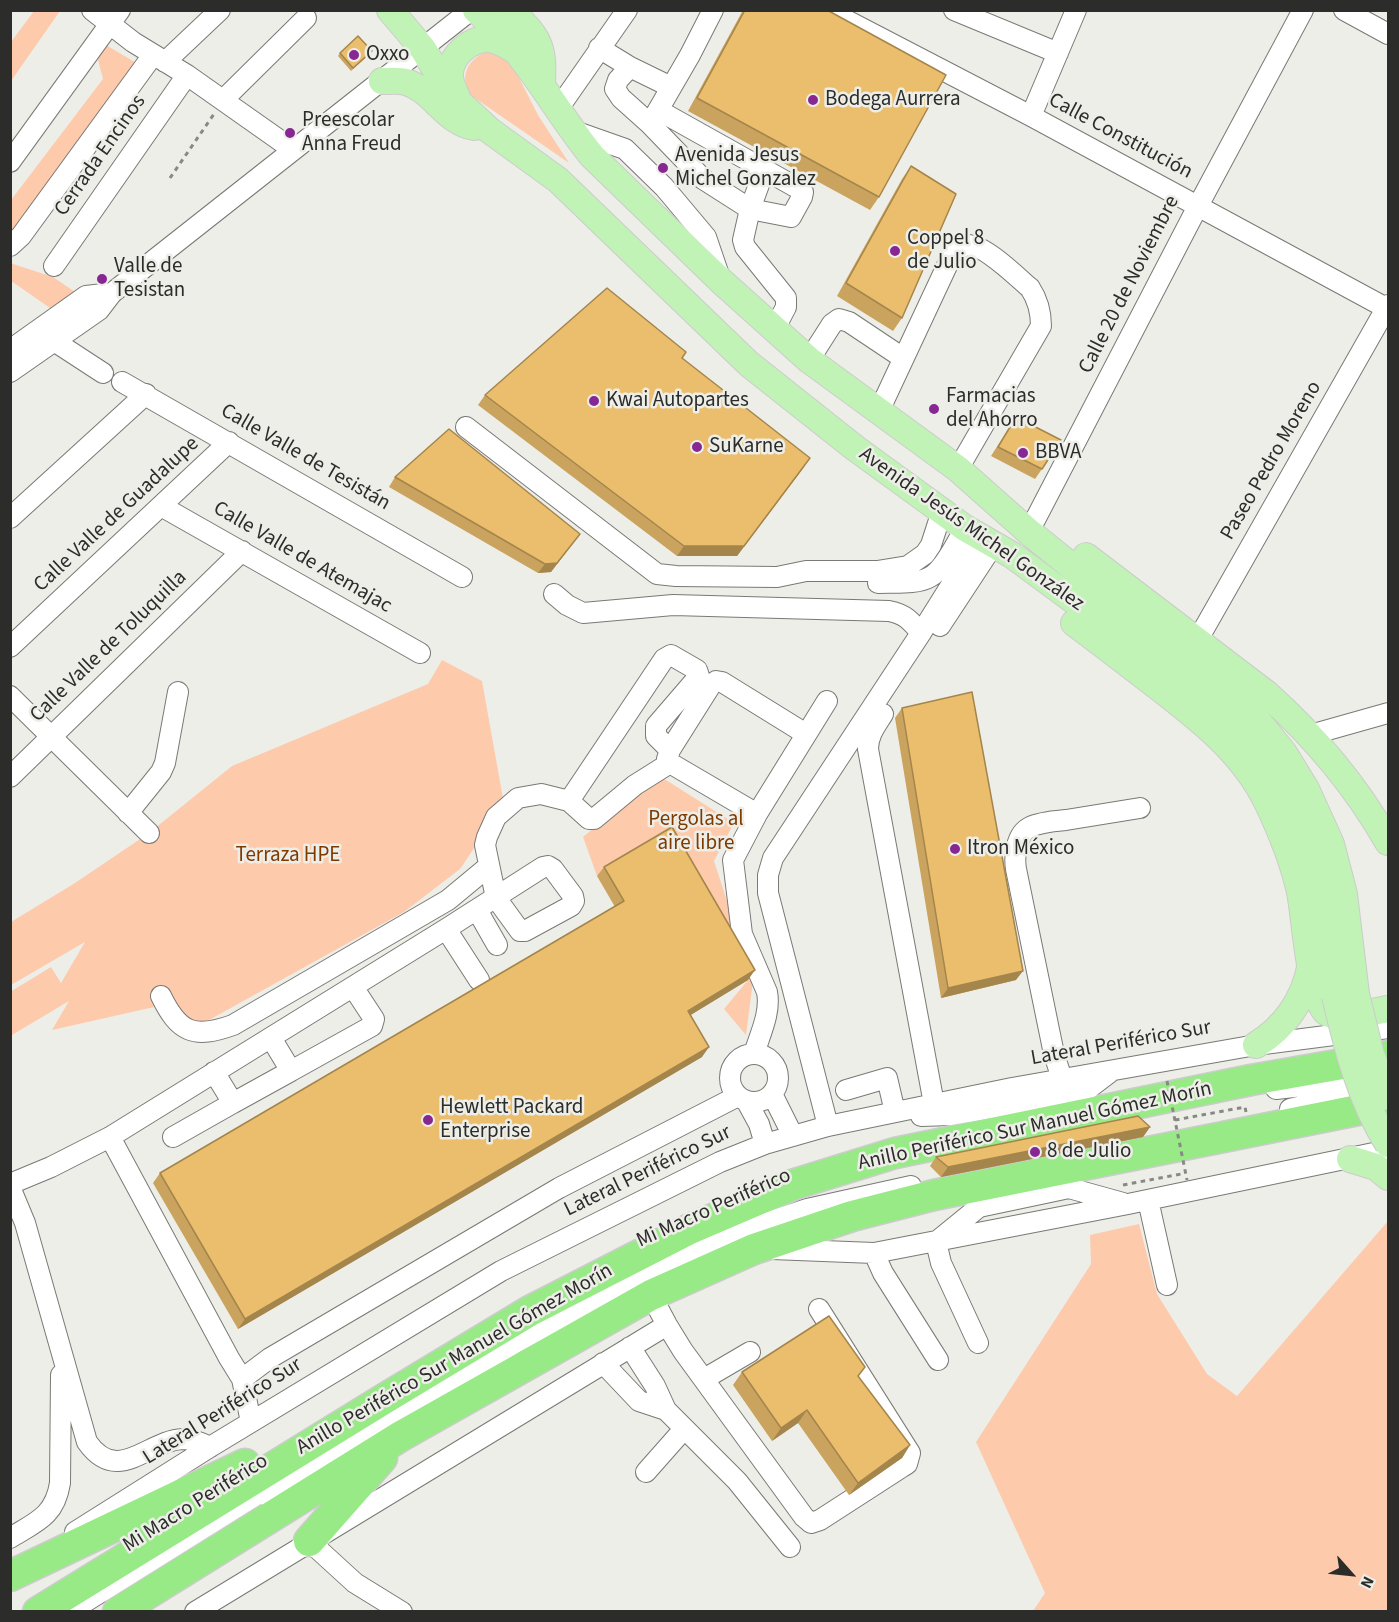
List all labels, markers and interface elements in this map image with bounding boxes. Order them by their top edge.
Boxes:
place label: Oxxo [366,42,409,68]
marker: Oxxo [347,48,361,62]
place label: Bodega Aurrera [825,87,960,113]
street label: Calle Constitución [1044,88,1196,186]
street label: Cerrada Encinos [50,90,152,222]
marker: Bodega Aurrera [806,93,820,107]
place label: Preescolar Anna Freud [302,108,402,158]
marker: Preescolar Anna Freud [283,126,297,140]
place label: Avenida Jesus Michel Gonzalez [675,143,816,193]
marker: Avenida Jesus Michel Gonzalez [656,161,670,175]
street label: Calle 20 de Noviembre [1074,192,1186,378]
place label: Coppel 8 de Julio [907,226,984,276]
marker: Coppel 8 de Julio [888,244,902,258]
place label: Valle de Tesistan [114,254,185,304]
marker: Valle de Tesistan [95,272,109,286]
street label: Paseo Pedro Moreno [1216,377,1328,545]
place label: Farmacias del Ahorro [946,384,1038,434]
place label: Kwai Autopartes [606,388,749,414]
marker: Kwai Autopartes [587,394,601,408]
street label: Calle Valle de Tesistán [216,399,394,517]
marker: Farmacias del Ahorro [927,402,941,416]
street label: Calle Valle de Guadalupe [29,432,205,598]
place label: SuKarne [709,434,784,460]
marker: SuKarne [690,440,704,454]
place label: BBVA [1035,440,1082,466]
street label: Avenida Jesús Michel González [854,442,1088,618]
marker: BBVA [1016,446,1030,460]
street label: Calle Valle de Atemajac [208,497,396,619]
street label: Calle Valle de Toluquilla [25,566,193,728]
park label: Pergolas al aire libre [648,807,744,857]
place label: Itron México [967,836,1074,862]
marker: Itron México [948,842,962,856]
park label: Terraza HPE [236,843,340,869]
street label: Lateral Periférico Sur [1029,1016,1213,1072]
street label: Anillo Periférico Sur Manuel Gómez Morín [856,1077,1214,1177]
place label: Hewlett Packard Enterprise [440,1095,584,1145]
marker: Hewlett Packard Enterprise [421,1113,435,1127]
street label: Lateral Periférico Sur [561,1121,735,1223]
place label: 8 de Julio [1047,1139,1131,1165]
marker: 8 de Julio [1028,1145,1042,1159]
street label: Mi Macro Periférico [633,1164,795,1254]
street label: Anillo Periférico Sur Manuel Gómez Morín [292,1259,618,1461]
street label: Lateral Periférico Sur [139,1353,307,1471]
street label: Mi Macro Periférico [119,1449,273,1559]
north arrow [1321,1544,1381,1604]
text: N [1355,1572,1379,1592]

